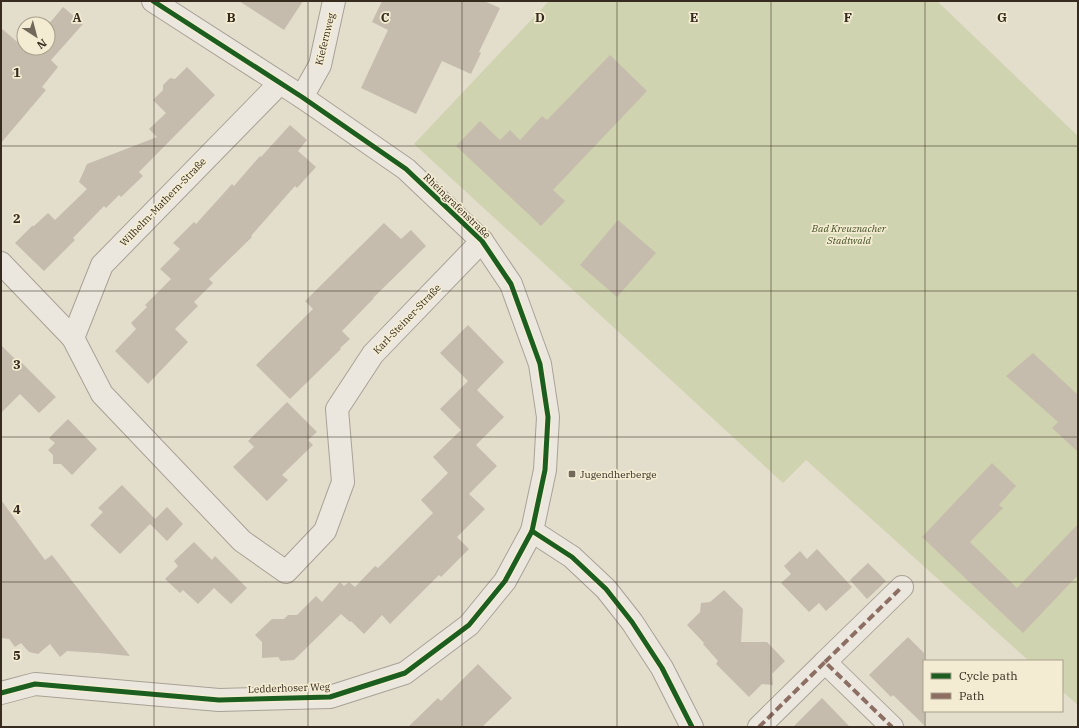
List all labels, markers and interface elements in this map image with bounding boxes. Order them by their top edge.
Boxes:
text: A [72,9,82,26]
text: B [226,9,236,26]
text: C [381,9,390,26]
text: D [535,9,545,26]
text: E [690,9,698,26]
text: F [844,9,852,26]
text: G [997,9,1007,26]
street label: Kiefernweg [312,11,338,67]
north arrow [16,16,56,56]
text: N [34,36,50,52]
text: 1 [13,64,21,81]
street label: Wilhelm-Mathern-Straße [117,155,209,249]
street label: Rheingrafenstraße [421,171,493,241]
text: 2 [13,210,21,227]
park label: Bad Kreuznacher Stadtwald [811,222,887,247]
street label: Karl-Steiner-Straße [370,281,444,357]
text: 3 [13,356,21,373]
place label: Jugendherberge [580,468,657,481]
marker: Jugendherberge [567,469,577,479]
text: 4 [13,501,21,518]
text: 5 [13,647,21,664]
legend [923,660,1063,712]
text: Cycle path [959,668,1018,683]
street label: Ledderhoser Weg [248,680,331,696]
text: Path [959,688,985,703]

